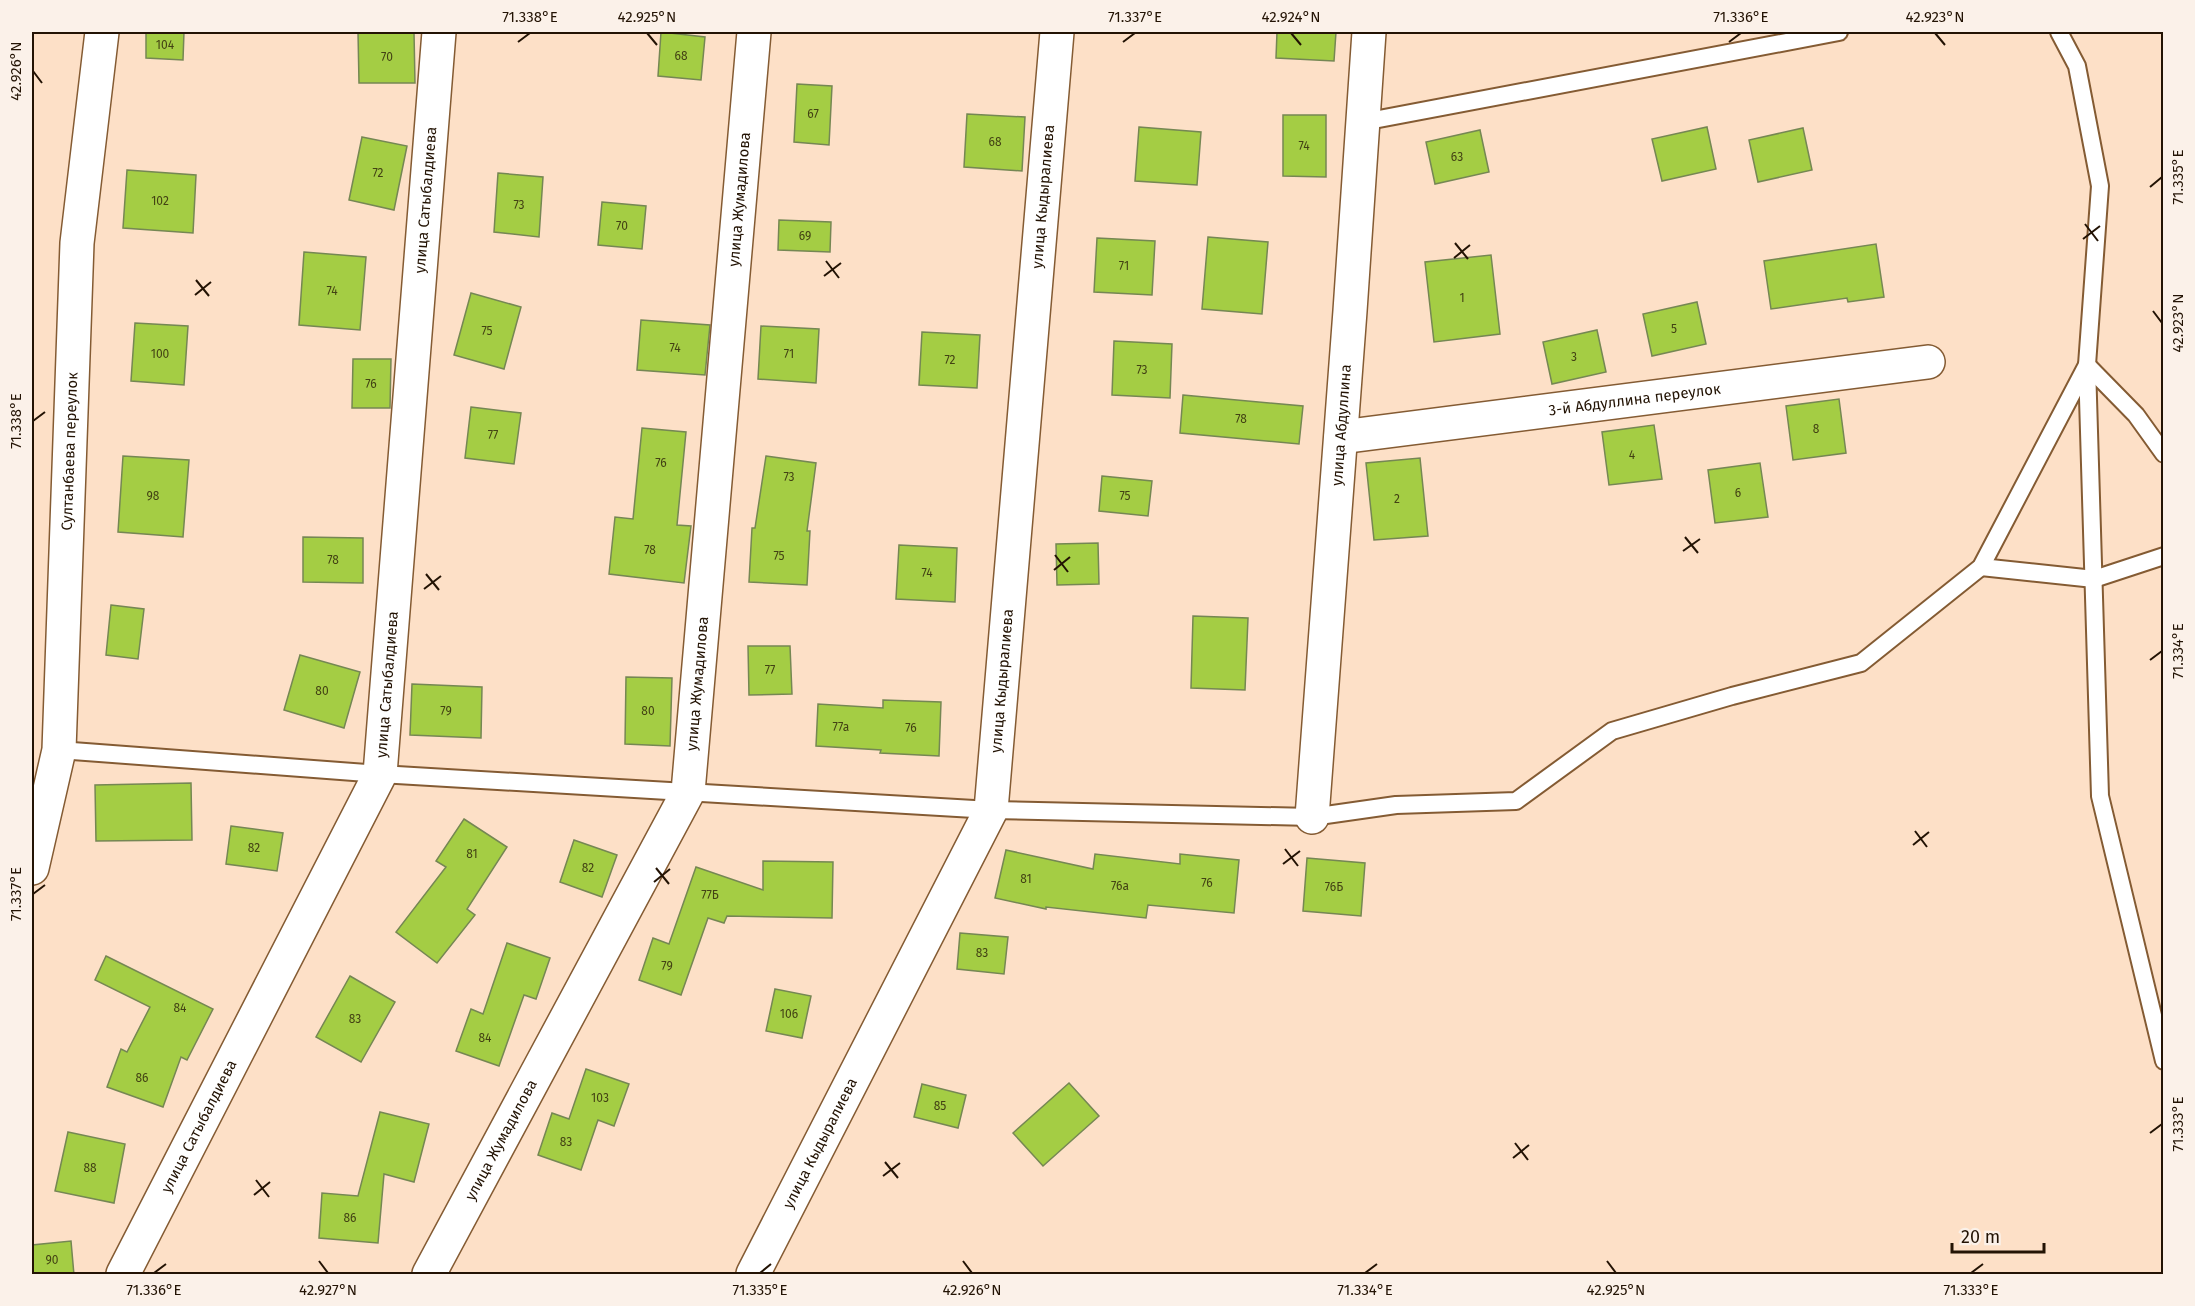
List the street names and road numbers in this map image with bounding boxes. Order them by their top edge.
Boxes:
street label: улица Кыдыралиева [1028,124,1058,269]
street label: улица Сатыбалдиева [411,126,440,274]
street label: улица Жумадилова [725,131,754,267]
street label: улица Абдуллина [1328,364,1355,487]
street label: Султанбаева переулок [58,371,81,531]
street label: 3-й Абдуллина переулок [1548,380,1722,419]
street label: улица Кыдыралиева [987,608,1017,754]
street label: улица Сатыбалдиева [372,610,402,759]
street label: улица Жумадилова [683,616,712,752]
street label: улица Сатыбалдиева [157,1057,241,1196]
street label: улица Кыдыралиева [779,1075,861,1212]
street label: улица Жумадилова [461,1076,541,1204]

